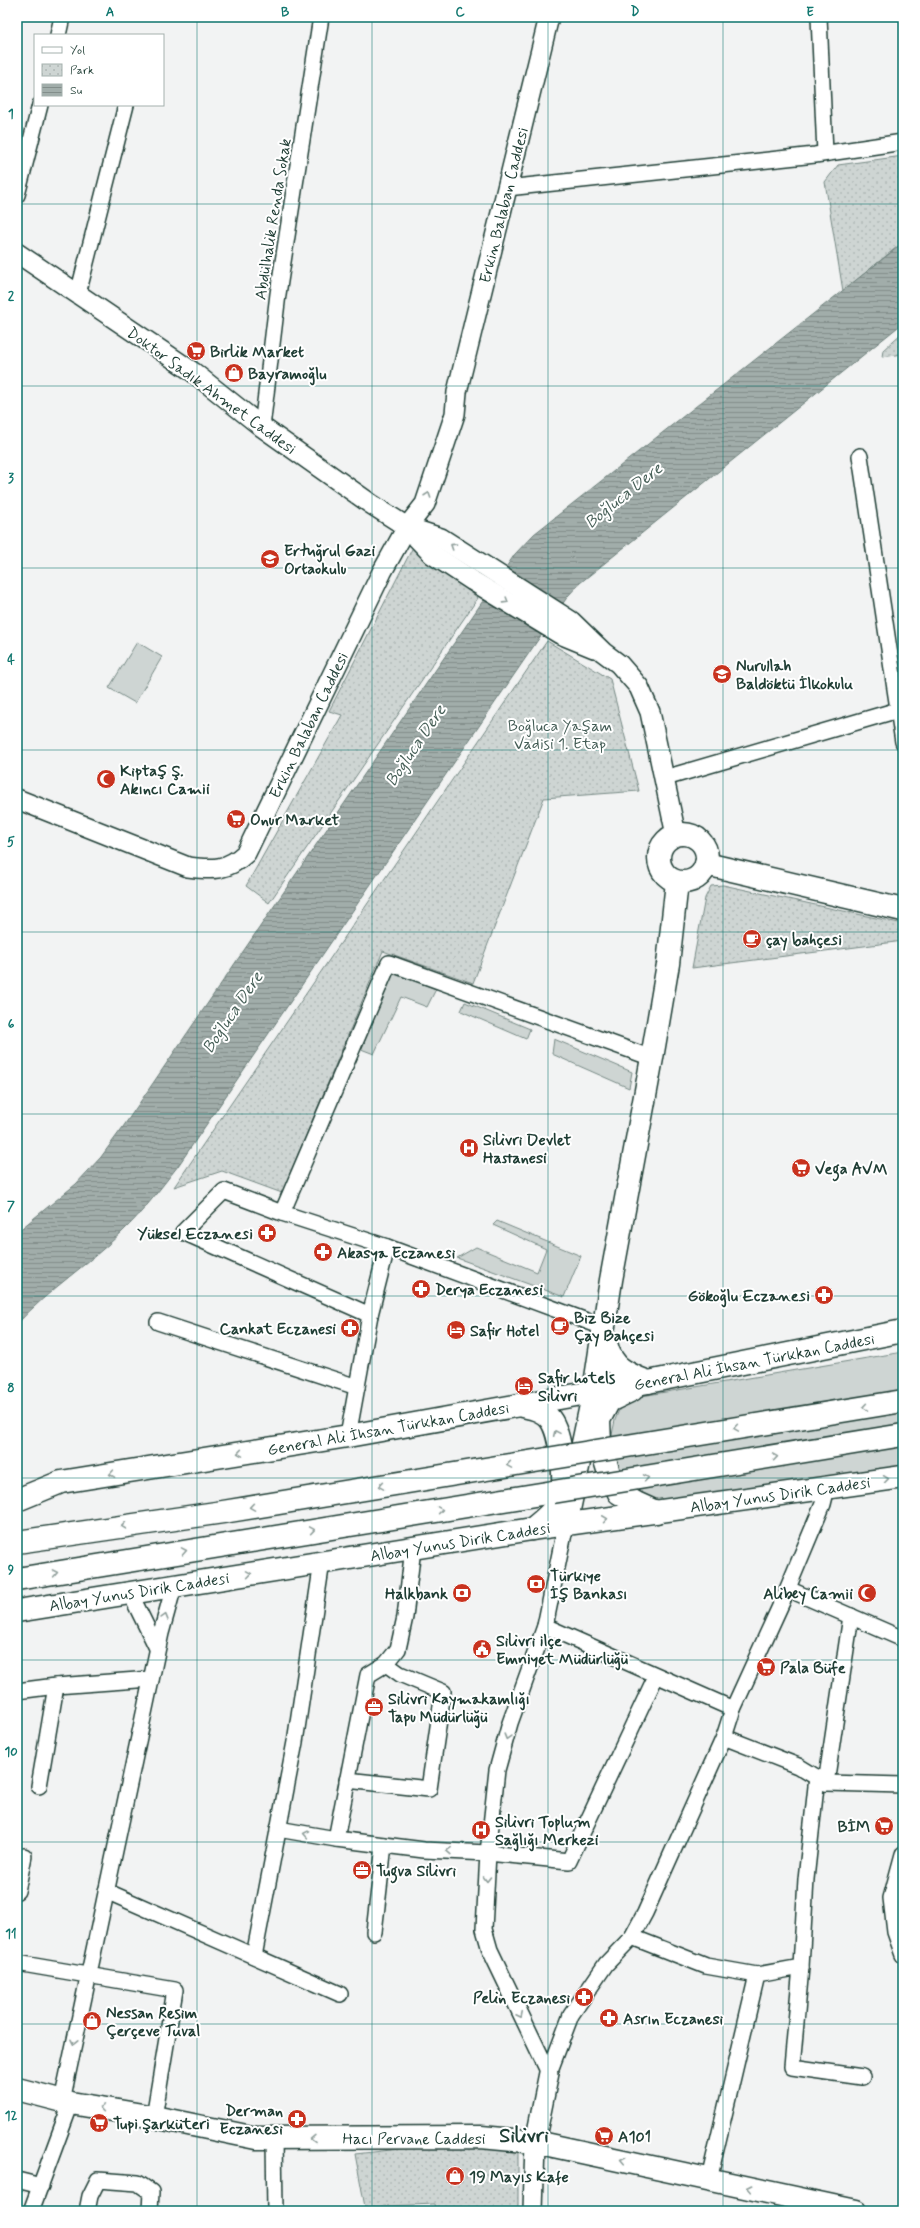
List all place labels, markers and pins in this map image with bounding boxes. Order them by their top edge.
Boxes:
supermarket icon: Birlik Market [185,340,207,362]
place label: Birlik Market [210,342,304,363]
shop icon: Bayramoğlu [223,362,245,384]
place label: Bayramoğlu [248,364,327,386]
place label: Ertuğrul Gazi Ortaokulu [284,541,375,580]
school or university icon: Ertuğrul Gazi Ortaokulu [259,548,281,570]
place label: Nurullah Baldöktü İlkokulu [736,656,853,695]
school or university icon: Nurullah Baldöktü İlkokulu [711,663,733,685]
place label: Kiptaş Ş. Akıncı Camii [120,761,210,800]
mosque icon: Kiptaş Ş. Akıncı Camii [95,768,117,790]
supermarket icon: Onur Market [225,808,247,830]
place label: Onur Market [250,810,340,831]
cafe icon: çay bahçesi [741,928,763,950]
place label: çay bahçesi [766,930,842,951]
place label: Silivri Devlet Hastanesi [483,1130,572,1169]
hospital icon: Silivri Devlet Hastanesi [458,1137,480,1159]
supermarket icon: Vega AVM [790,1157,812,1179]
place label: Vega AVM [815,1159,888,1182]
pharmacy icon: Yüksel Eczanesi [256,1222,278,1244]
place label: Yüksel Eczanesi [137,1224,253,1245]
pharmacy icon: Akasya Eczanesi [312,1241,334,1263]
place label: Akasya Eczanesi [337,1243,456,1264]
pharmacy icon: Derya Eczanesi [410,1278,432,1300]
place label: Derya Eczanesi [435,1280,543,1301]
pharmacy icon: Gökoğlu Eczanesi [813,1284,835,1306]
place label: Gökoğlu Eczanesi [688,1286,810,1308]
place label: Biz Bize Çay Bahçesi [574,1308,654,1347]
cafe icon: Biz Bize Çay Bahçesi [549,1315,571,1337]
pharmacy icon: Cankat Eczanesi [339,1317,361,1339]
place label: Cankat Eczanesi [220,1319,336,1340]
hotel icon: Safir Hotel [445,1319,467,1341]
place label: Safir Hotel [470,1321,539,1342]
place label: Safir hotels Silivri [538,1368,616,1407]
hotel icon: Safir hotels Silivri [513,1375,535,1397]
place label: Türkiye İş Bankası [550,1566,627,1605]
bank icon: Türkiye İş Bankası [525,1573,547,1595]
bank icon: Halkbank [451,1582,473,1604]
mosque icon: Alibey Camii [856,1582,878,1604]
place label: Halkbank [385,1584,448,1605]
place label: Alibey Camii [763,1584,853,1605]
place label: Silivri ilçe Emniyet Müdürlüğü [496,1631,629,1671]
public building icon: Silivri ilçe Emniyet Müdürlüğü [471,1638,493,1660]
supermarket icon: Pala Büfe [755,1656,777,1678]
place label: Pala Büfe [780,1658,846,1679]
place label: Silivri Kaymakamlığı Tapu Müdürlüğü [388,1689,530,1729]
office icon: Silivri Kaymakamlığı Tapu Müdürlüğü [363,1696,385,1718]
place label: Silivri Toplum Sağlığı Merkezi [495,1812,599,1852]
supermarket icon: BİM [873,1815,895,1837]
place label: BİM [837,1817,870,1838]
hospital icon: Silivri Toplum Sağlığı Merkezi [470,1819,492,1841]
office icon: Tugva Silivri [351,1859,373,1881]
place label: Tugva Silivri [376,1861,456,1884]
pharmacy icon: Pelin Eczanesi [573,1986,595,2008]
place label: Pelin Eczanesi [473,1988,570,2009]
place label: Nessan Resim Çerçeve Tuval [106,2003,200,2042]
pharmacy icon: Asrın Eczanesi [598,2007,620,2029]
place label: Asrın Eczanesi [623,2009,724,2030]
shop icon: Nessan Resim Çerçeve Tuval [81,2010,103,2032]
place label: Derman Eczanesi [220,2101,283,2140]
pharmacy icon: Derman Eczanesi [286,2108,308,2130]
supermarket icon: Tupi Şarküteri [88,2112,110,2134]
place label: Tupi Şarküteri [113,2114,210,2135]
supermarket icon: A101 [593,2125,615,2147]
place label: A101 [618,2127,651,2148]
shop icon: 19 Mayıs Kafe [444,2165,466,2187]
place label: 19 Mayıs Kafe [469,2167,569,2188]

